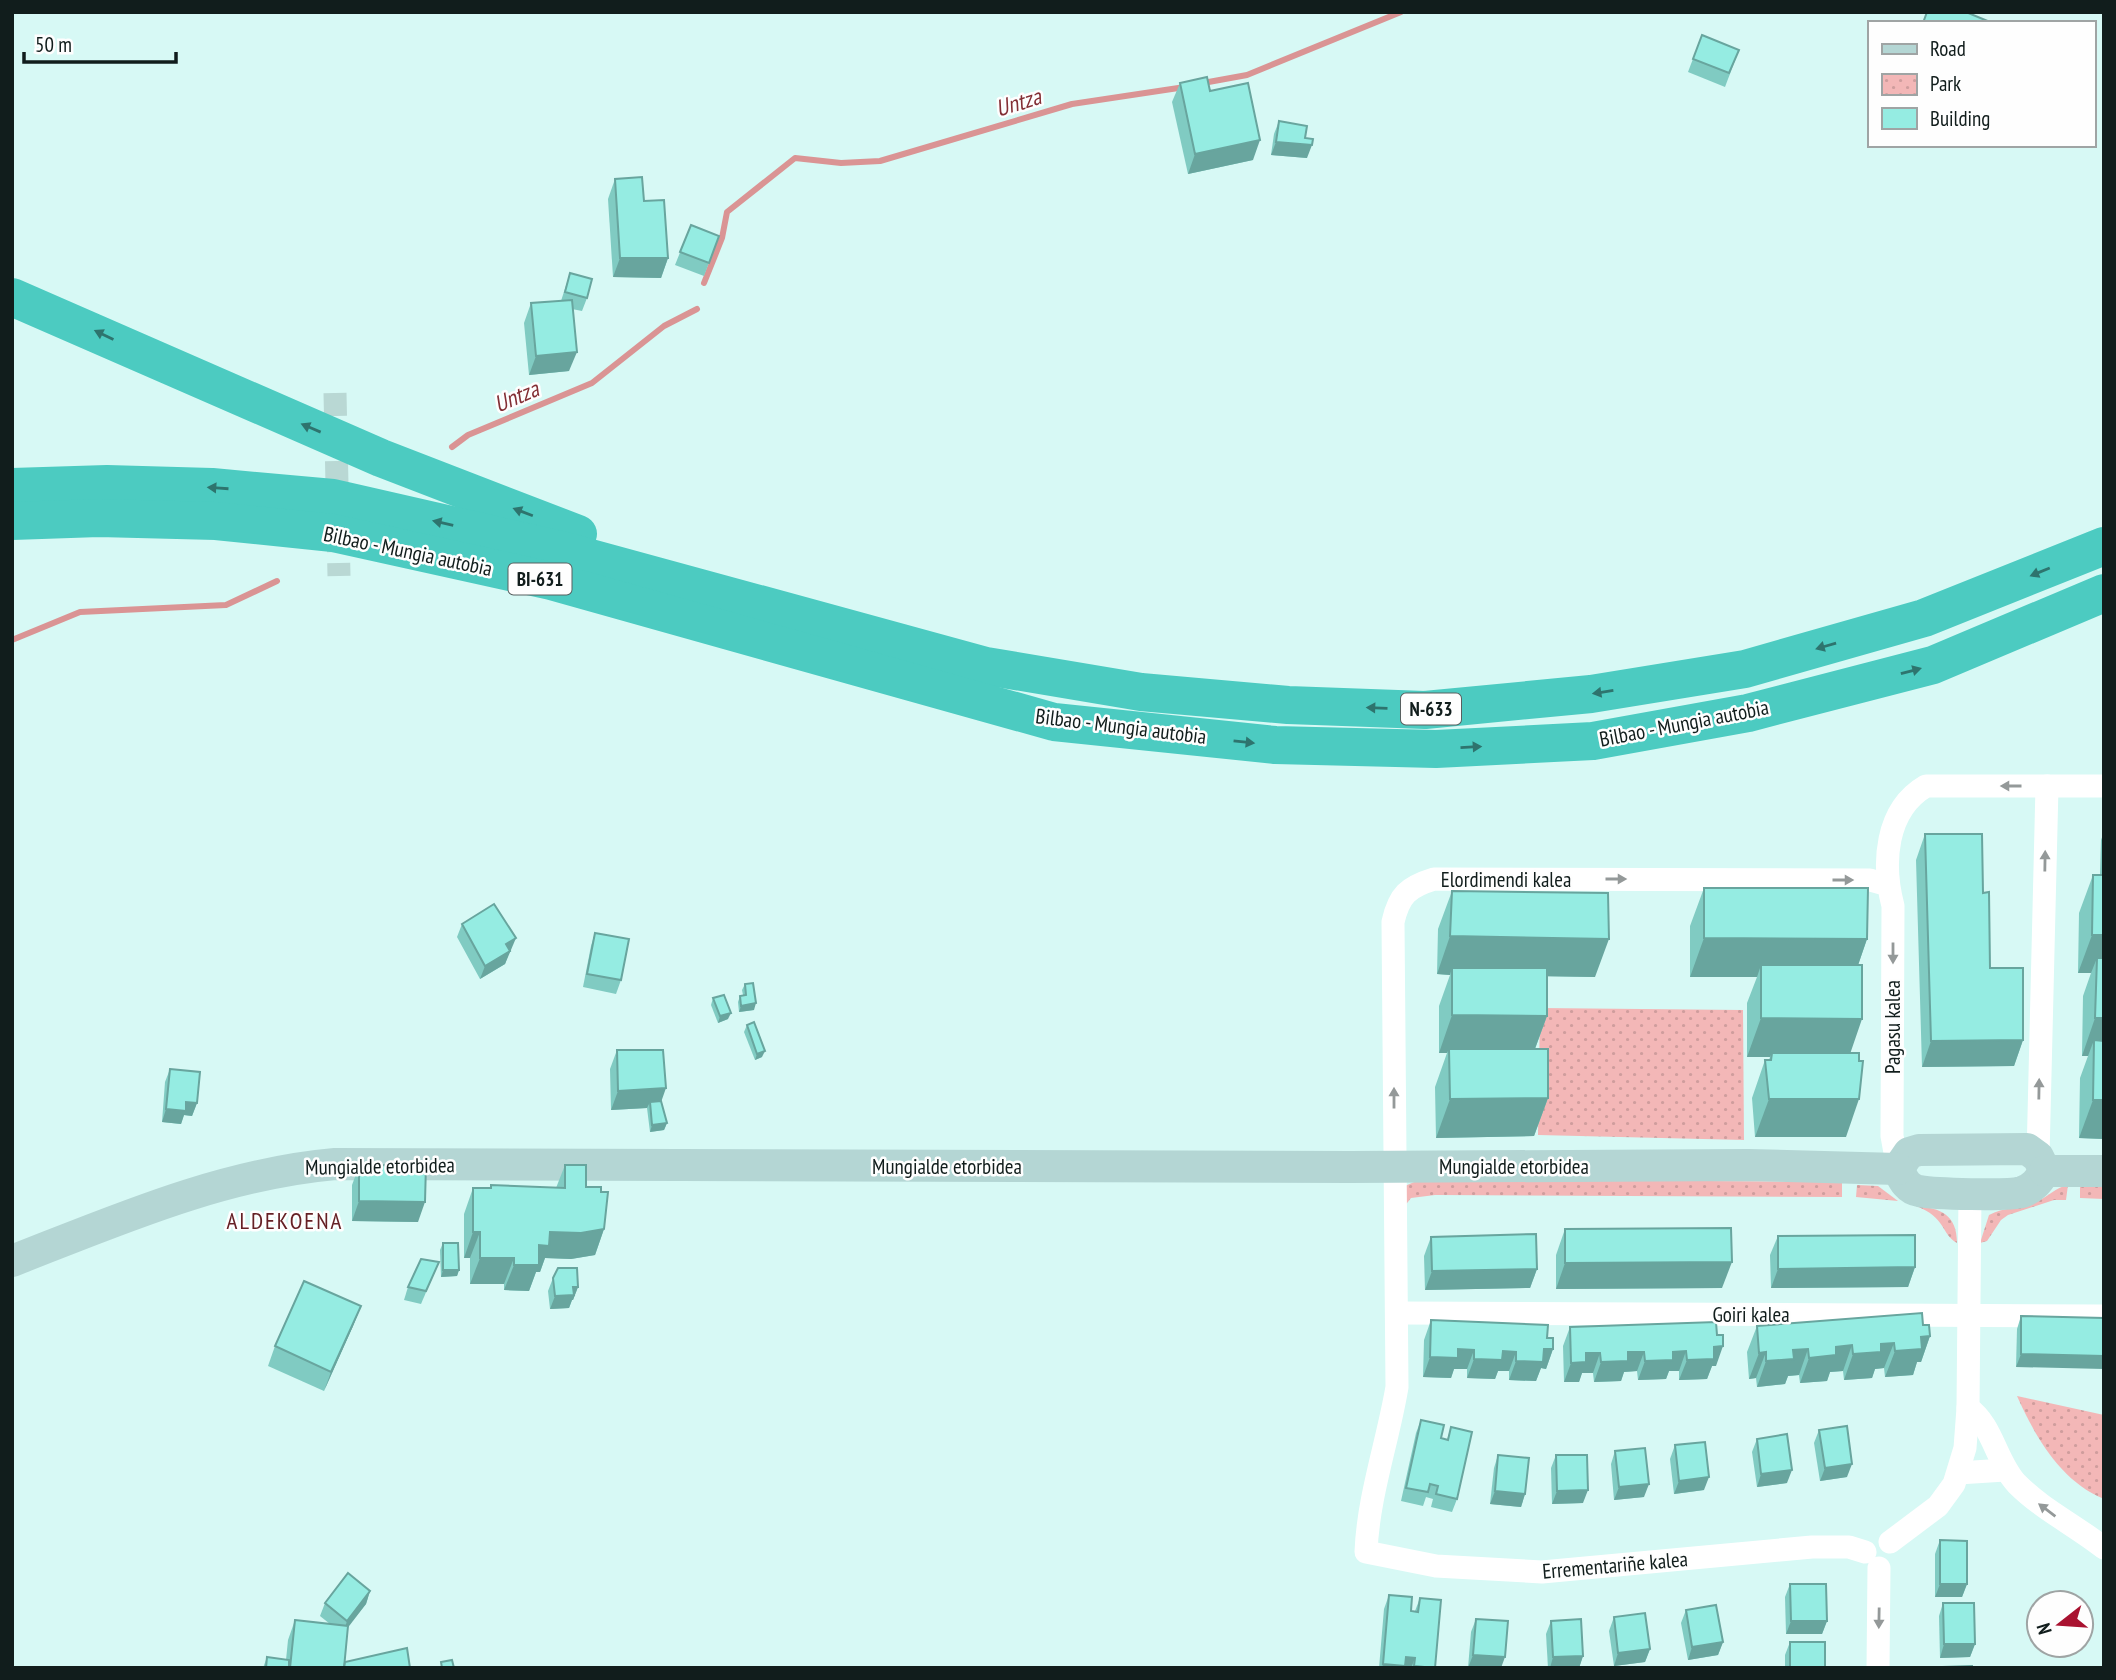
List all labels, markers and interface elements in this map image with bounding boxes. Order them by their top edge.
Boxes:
scale bar [24,21,177,65]
legend [1868,21,2095,147]
text: 50 m [35,31,72,58]
text: Road [1930,35,1966,62]
text: Park [1930,70,1961,97]
water label: Untza [992,81,1046,123]
text: Building [1930,105,1990,132]
one-way arrow [94,329,114,340]
water label: Untza [489,373,544,418]
one-way arrow [301,422,322,433]
one-way arrow [207,482,229,493]
one-way arrow [512,507,533,518]
one-way arrow [431,517,453,528]
street label: Bilbao - Mungia autobia [321,520,495,582]
road number: BI-631 [508,564,572,594]
one-way arrow [2030,566,2051,577]
one-way arrow [1815,642,1836,652]
one-way arrow [1900,665,1922,676]
one-way arrow [1592,687,1614,698]
street label: Bilbao - Mungia autobia [1597,693,1771,753]
road number: N-633 [1401,694,1461,724]
street label: Bilbao - Mungia autobia [1034,702,1208,750]
one-way arrow [1366,702,1388,714]
one-way arrow [1233,736,1255,747]
one-way arrow [1460,741,1482,752]
one-way arrow [2000,780,2022,791]
one-way arrow [2039,850,2050,872]
street label: Elordimendi kalea [1441,866,1571,893]
one-way arrow [1605,873,1627,885]
one-way arrow [1832,874,1854,886]
one-way arrow [1887,942,1899,964]
street label: Pagasu kalea [1879,980,1906,1074]
one-way arrow [2034,1077,2045,1099]
one-way arrow [1388,1087,1400,1109]
street label: Mungialde etorbidea [305,1151,455,1181]
street label: Mungialde etorbidea [872,1153,1022,1180]
street label: Mungialde etorbidea [1439,1153,1589,1180]
district label: ALDEKOENA [227,1206,344,1235]
street label: Goiri kalea [1712,1301,1790,1328]
one-way arrow [2038,1503,2057,1517]
street label: Errementariñe kalea [1541,1545,1689,1585]
north arrow [2025,1589,2095,1659]
one-way arrow [1873,1607,1884,1629]
text: N [2031,1621,2057,1637]

